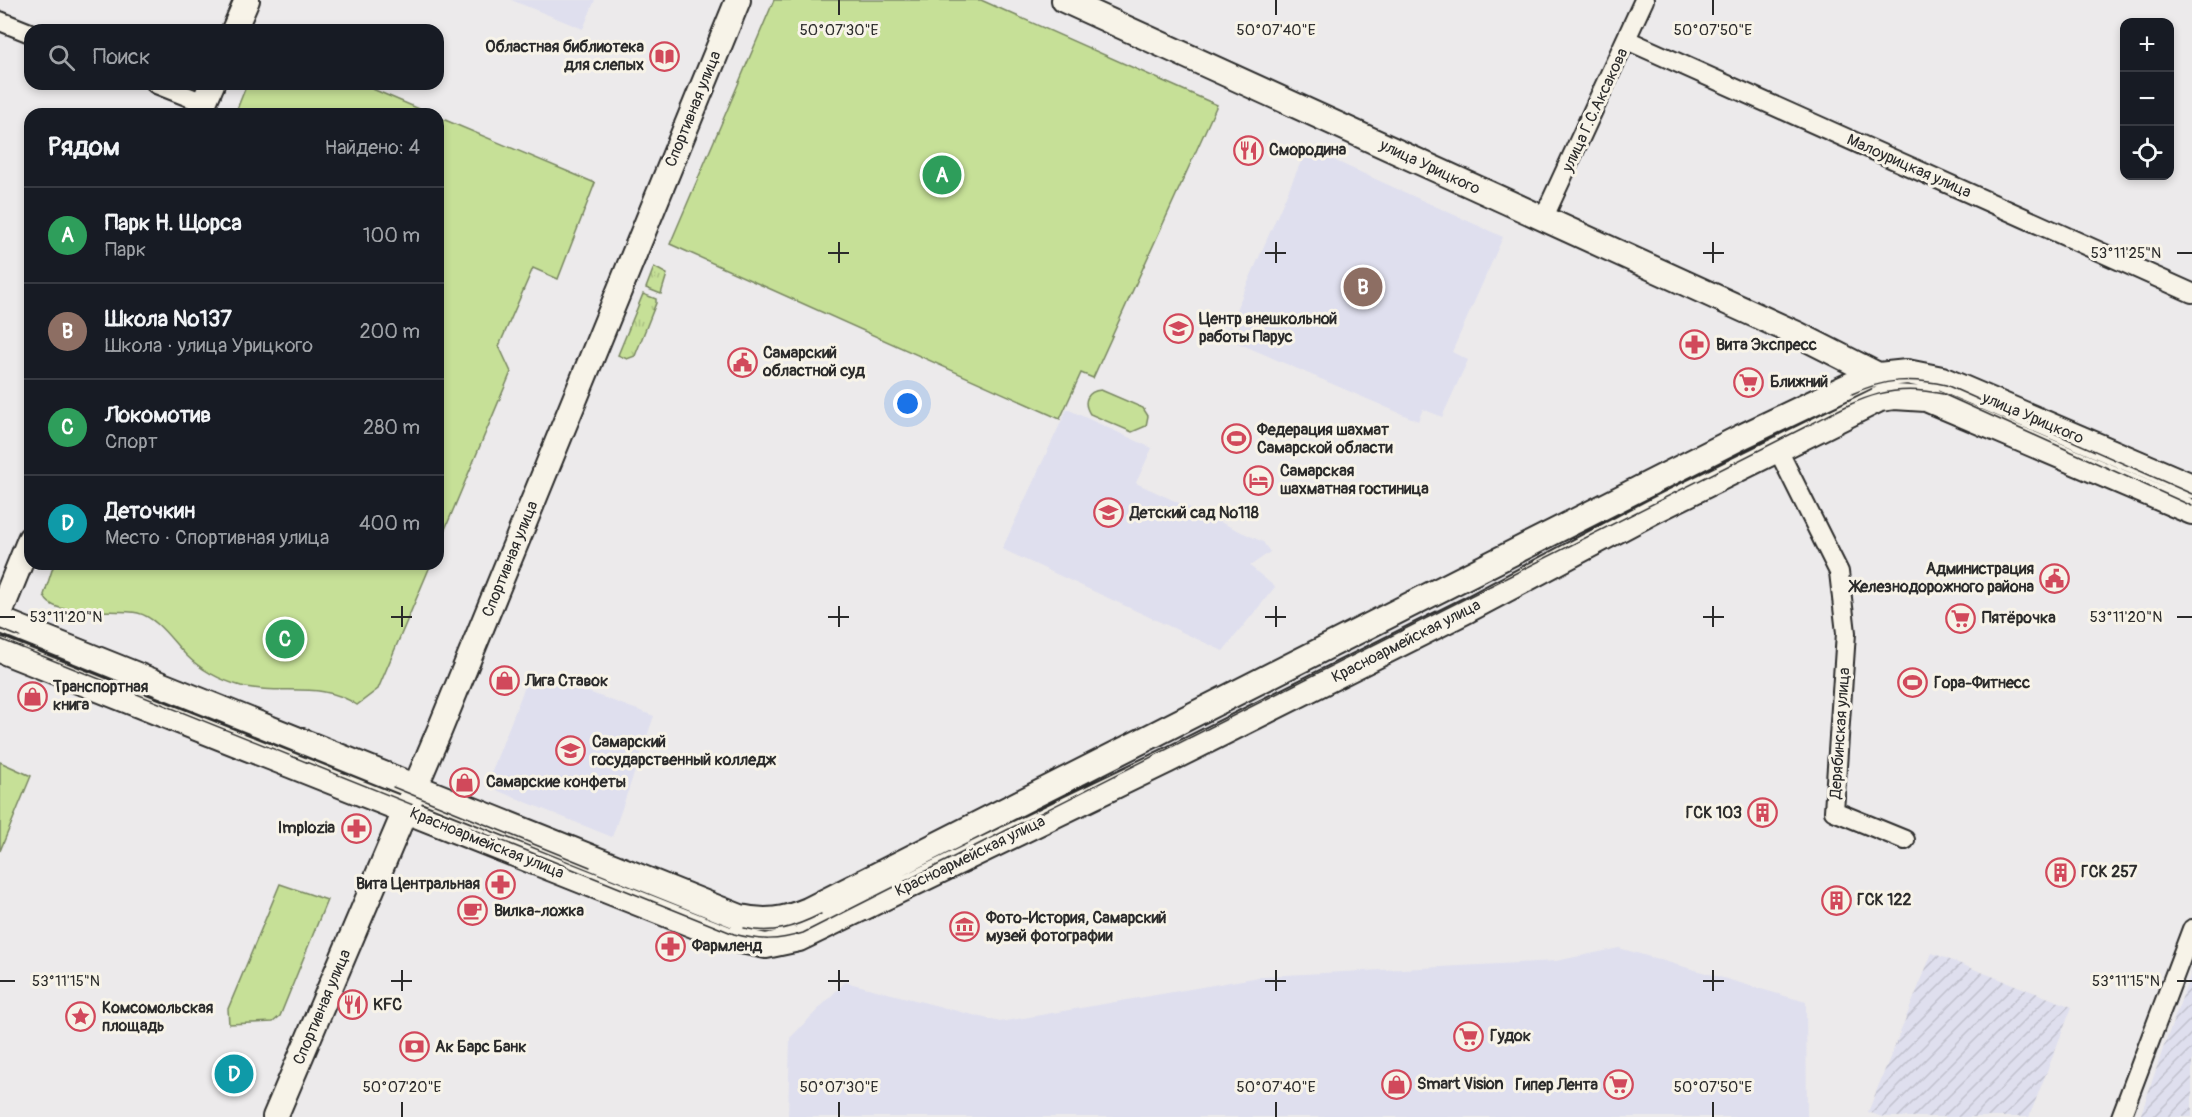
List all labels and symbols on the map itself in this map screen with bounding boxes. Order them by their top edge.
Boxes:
text: 50°07'30"E [800,21,878,40]
text: 50°07'40"E [1237,21,1316,40]
text: 50°07'50"E [1674,21,1752,40]
place label: Областная библиотека для слепых [485,37,645,75]
library icon: Областная библиотека для слепых [649,40,681,72]
street label: улица Г.С.Аксакова [1557,45,1632,176]
street label: Спортивная улица [661,48,725,170]
street label: Малоурицкая улица [1844,130,1974,202]
restaurant icon: Смородина [1232,134,1264,166]
street label: улица Урицкого [1376,135,1484,199]
place label: Смородина [1269,140,1347,160]
pin: A [922,152,962,198]
text: 53°11'25"N [2091,244,2161,263]
pin: B [1344,264,1382,310]
place label: Центр внешкольной работы Парус [1199,309,1338,347]
school or university icon: Центр внешкольной работы Парус [1162,312,1194,344]
pharmacy icon: Вита Экспресс [1679,329,1711,361]
place label: Вита Экспресс [1716,335,1817,355]
place label: Самарский областной суд [762,343,865,381]
public building icon: Самарский областной суд [726,346,758,378]
supermarket icon: Ближний [1733,366,1765,398]
place label: Ближний [1770,372,1828,392]
street label: улица Урицкого [1978,387,2087,449]
your location [893,389,922,418]
place label: Федерация шахмат Самарской области [1256,420,1393,458]
sports icon: Федерация шахмат Самарской области [1220,423,1252,455]
place label: Самарская шахматная гостиница [1280,461,1429,499]
hotel icon: Самарская шахматная гостиница [1243,464,1275,496]
school or university icon: Детский сад №118 [1093,497,1125,529]
street label: Спортивная улица [478,498,542,620]
place label: Детский сад №118 [1129,503,1259,523]
place label: Администрация Железнодорожного района [1848,559,2035,597]
public building icon: Администрация Железнодорожного района [2039,562,2071,594]
street label: Красноармейская улица [1328,595,1484,687]
supermarket icon: Пятёрочка [1945,602,1977,634]
text: 53°11'20"N [30,608,102,627]
place label: Пятёрочка [1982,608,2056,628]
text: 53°11'20"N [2090,608,2162,627]
pin: C [266,616,304,662]
shop icon: Лига Ставок [488,665,520,697]
street label: Дерябинская улица [1825,667,1855,800]
sports icon: Гора-Фитнесс [1897,667,1929,699]
place label: Лига Ставок [524,671,608,691]
place label: Гора-Фитнесс [1934,673,2030,693]
place label: Транспортная книга [52,677,149,715]
shop icon: Транспортная книга [16,680,48,712]
place label: Самарский государственный колледж [591,732,777,770]
school or university icon: Самарский государственный колледж [555,735,587,767]
shop icon: Самарские конфеты [449,766,481,798]
place label: Самарские конфеты [486,772,626,792]
building icon: ГСК 103 [1747,797,1779,829]
street label: Красноармейская улица [407,803,567,883]
place label: ГСК 103 [1686,803,1742,823]
street label: Красноармейская улица [892,811,1048,901]
pharmacy icon: Implozia [340,812,372,844]
place label: Implozia [278,818,336,838]
building icon: ГСК 257 [2044,856,2076,888]
place label: ГСК 257 [2081,862,2138,882]
pharmacy icon: Вита Центральная [485,868,517,900]
place label: Вита Центральная [356,874,480,894]
building icon: ГСК 122 [1820,884,1852,916]
place label: ГСК 122 [1857,890,1911,910]
cafe icon: Вилка-ложка [457,895,489,927]
place label: Вилка-ложка [494,901,585,921]
place label: Фото-История, Самарский музей фотографии [985,908,1167,946]
museum icon: Фото-История, Самарский музей фотографии [949,911,981,943]
pharmacy icon: Фармленд [655,930,687,962]
place label: Фармленд [691,936,763,956]
street label: Спортивная улица [289,946,355,1068]
text: 53°11'15"N [32,972,100,991]
text: 53°11'15"N [2092,972,2160,991]
restaurant icon: KFC [336,989,368,1021]
place label: KFC [373,995,402,1015]
place label: Комсомольская площадь [102,998,214,1036]
place icon: Комсомольская площадь [65,1001,97,1033]
supermarket icon: Гудок [1453,1020,1485,1052]
place label: Гудок [1490,1026,1531,1046]
bank icon: Ак Барс Банк [398,1031,430,1063]
place label: Ак Барс Банк [435,1037,527,1057]
pin: D [214,1052,254,1096]
shop icon: Smart Vision [1380,1068,1412,1100]
supermarket icon: Гипер Лента [1603,1069,1635,1101]
place label: Smart Vision [1417,1074,1504,1094]
place label: Гипер Лента [1515,1075,1599,1095]
text: 50°07'20"E [363,1078,442,1097]
text: 50°07'30"E [800,1078,878,1097]
text: 50°07'40"E [1237,1078,1316,1097]
text: 50°07'50"E [1674,1078,1752,1097]

